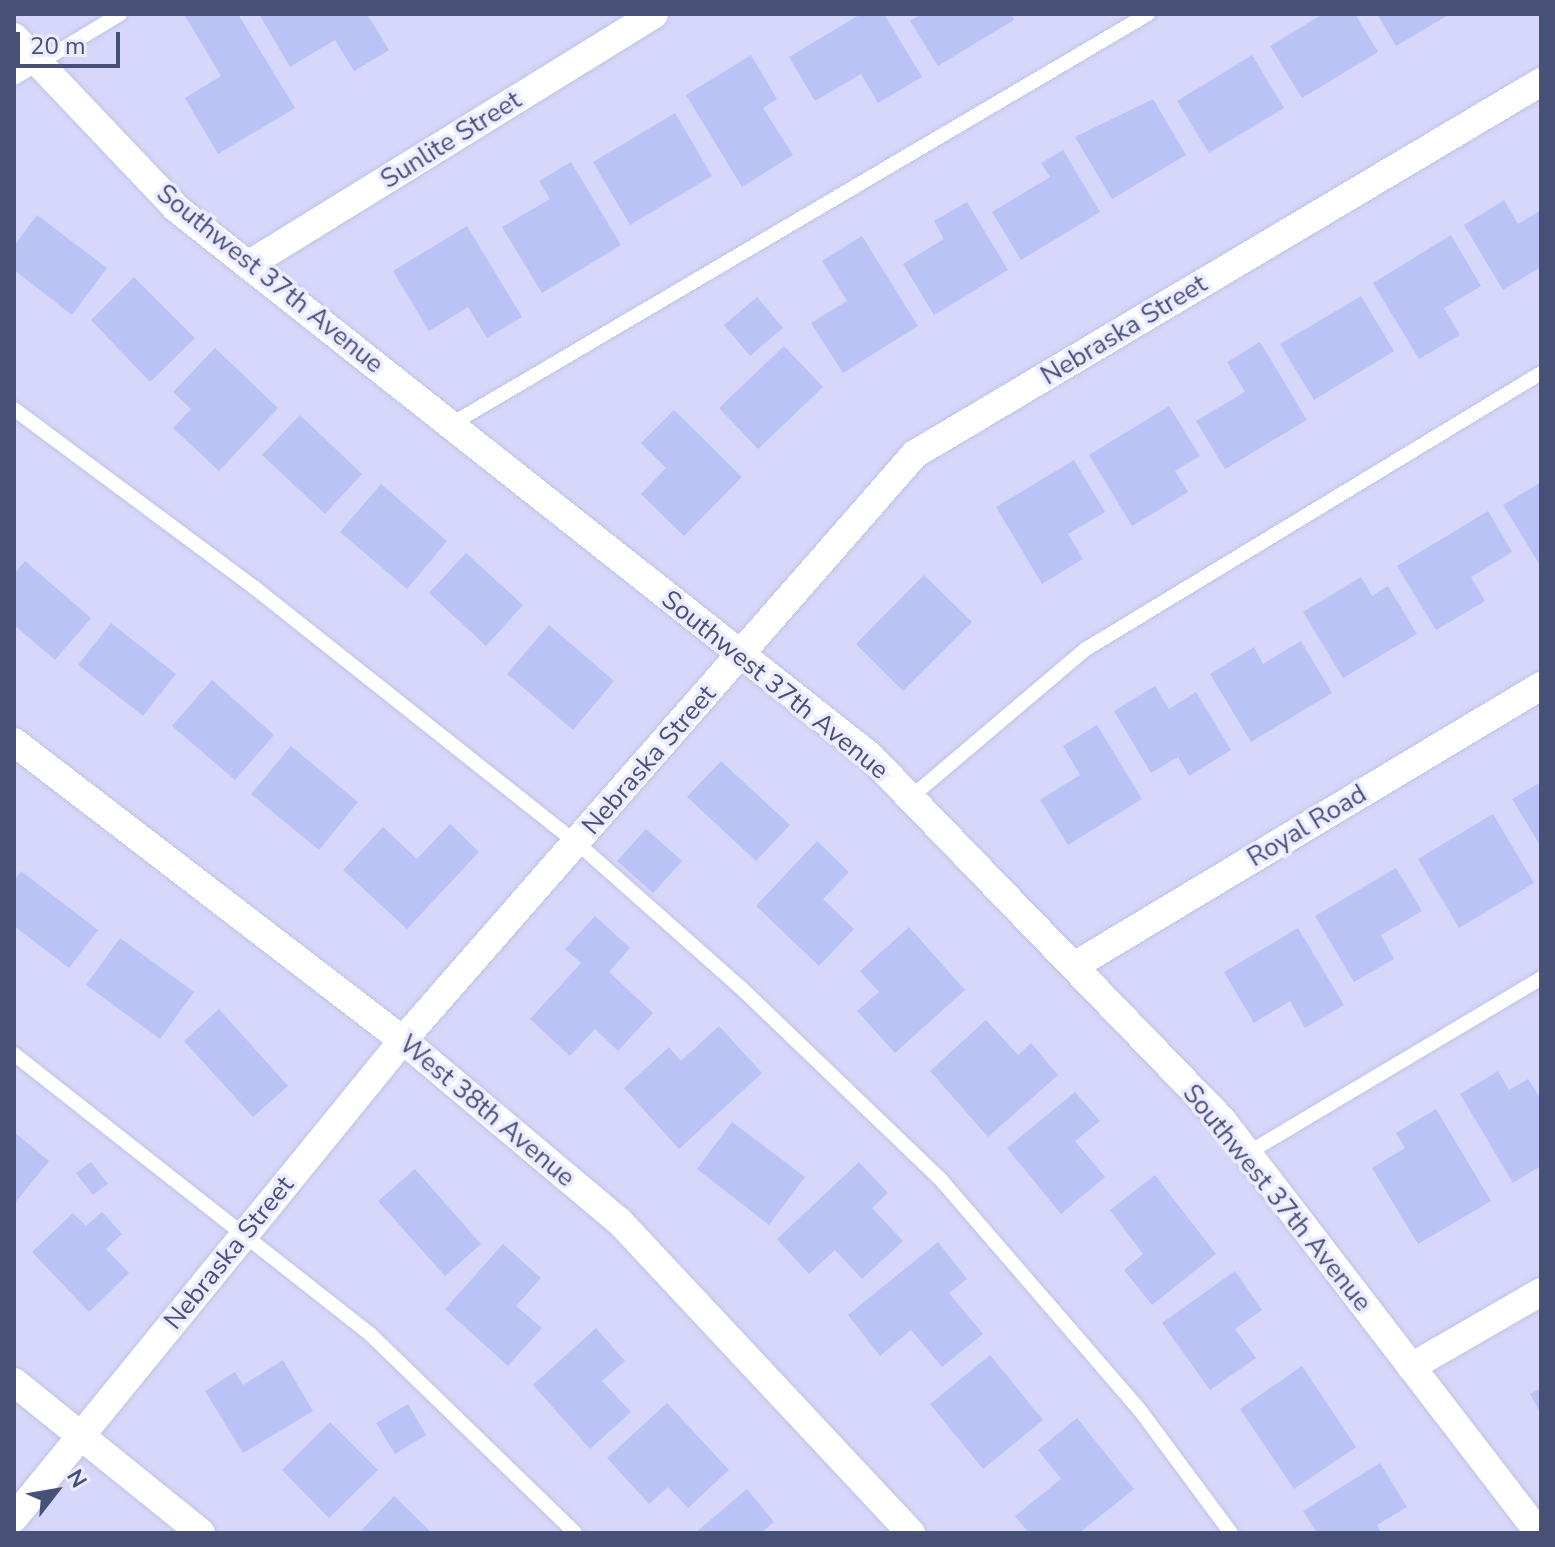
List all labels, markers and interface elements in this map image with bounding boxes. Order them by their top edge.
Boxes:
scale bar [20,16,124,66]
text: 20 m [30,30,86,62]
street label: Sunlite Street [375,85,527,195]
street label: Southwest 37th Avenue [150,178,390,380]
street label: Nebraska Street [1035,268,1213,392]
street label: Southwest 37th Avenue [655,584,895,786]
street label: Nebraska Street [576,679,722,841]
street label: Royal Road [1242,778,1372,874]
street label: West 38th Avenue [393,1029,581,1193]
street label: Southwest 37th Avenue [1176,1078,1378,1318]
street label: Nebraska Street [158,1170,300,1336]
north arrow [16,1451,96,1531]
text: N [59,1464,94,1493]

